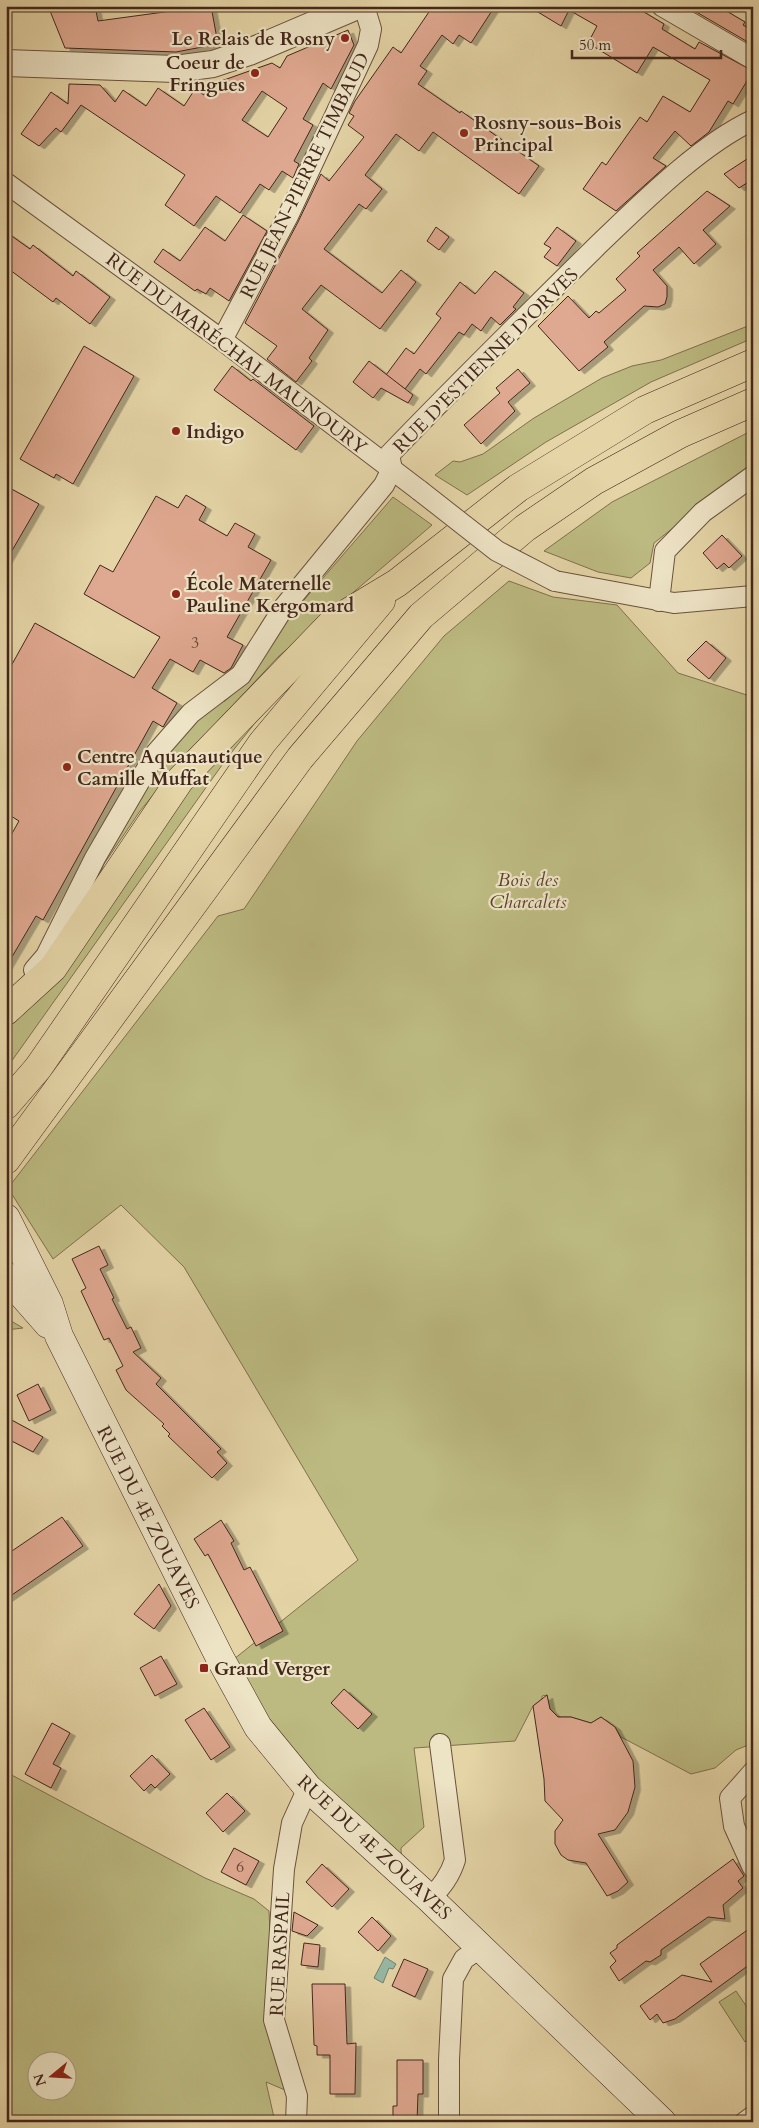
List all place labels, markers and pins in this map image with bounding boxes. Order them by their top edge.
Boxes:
place label: Le Relais de Rosny [171,26,335,52]
marker: Le Relais de Rosny [339,32,351,44]
place label: Coeur de Fringues [166,50,245,98]
marker: Coeur de Fringues [249,67,261,79]
place label: Rosny-sous-Bois Principal [474,110,621,158]
marker: Rosny-sous-Bois Principal [458,127,470,139]
place label: Indigo [186,419,244,445]
marker: Indigo [170,425,182,437]
place label: École Maternelle Pauline Kergomard [186,571,354,619]
marker: École Maternelle Pauline Kergomard [170,588,182,600]
place label: Centre Aquanautique Camille Muffat [77,744,263,792]
marker: Centre Aquanautique Camille Muffat [61,761,73,773]
place label: Grand Verger [214,1656,330,1682]
marker: Grand Verger [198,1662,210,1674]

